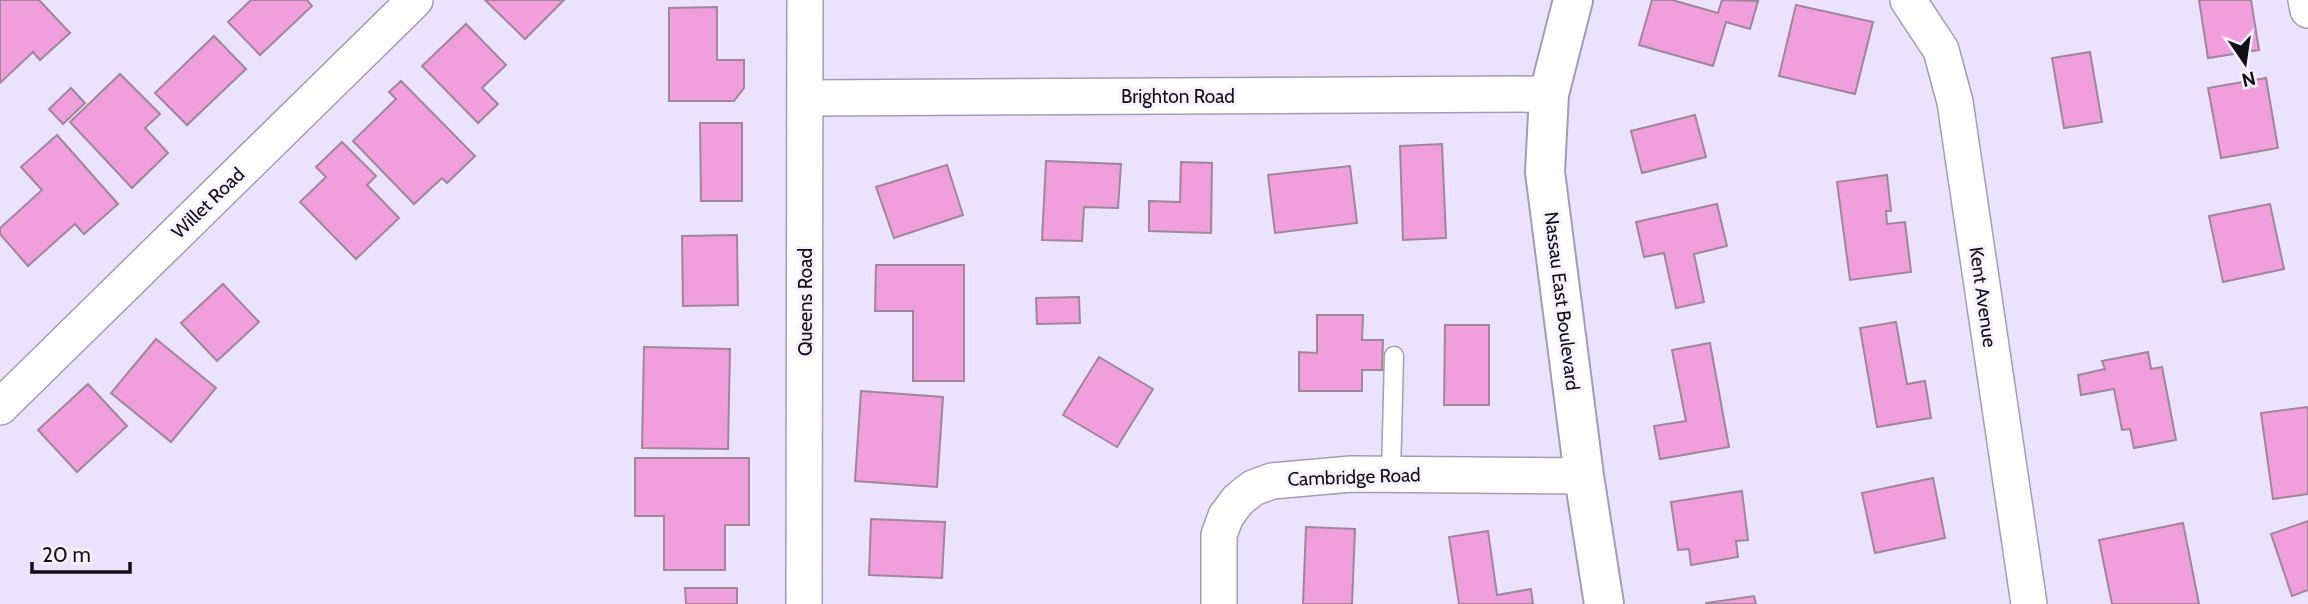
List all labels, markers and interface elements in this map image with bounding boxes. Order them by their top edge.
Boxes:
north arrow [2210,28,2280,98]
text: N [2240,66,2258,92]
street label: Brighton Road [1121,85,1235,108]
street label: Willet Road [167,163,249,243]
street label: Nassau East Boulevard [1540,210,1584,392]
street label: Kent Avenue [1965,245,2001,349]
street label: Queens Road [794,248,817,356]
street label: Cambridge Road [1287,463,1421,491]
scale bar [32,530,130,574]
text: 20 m [42,542,91,567]

